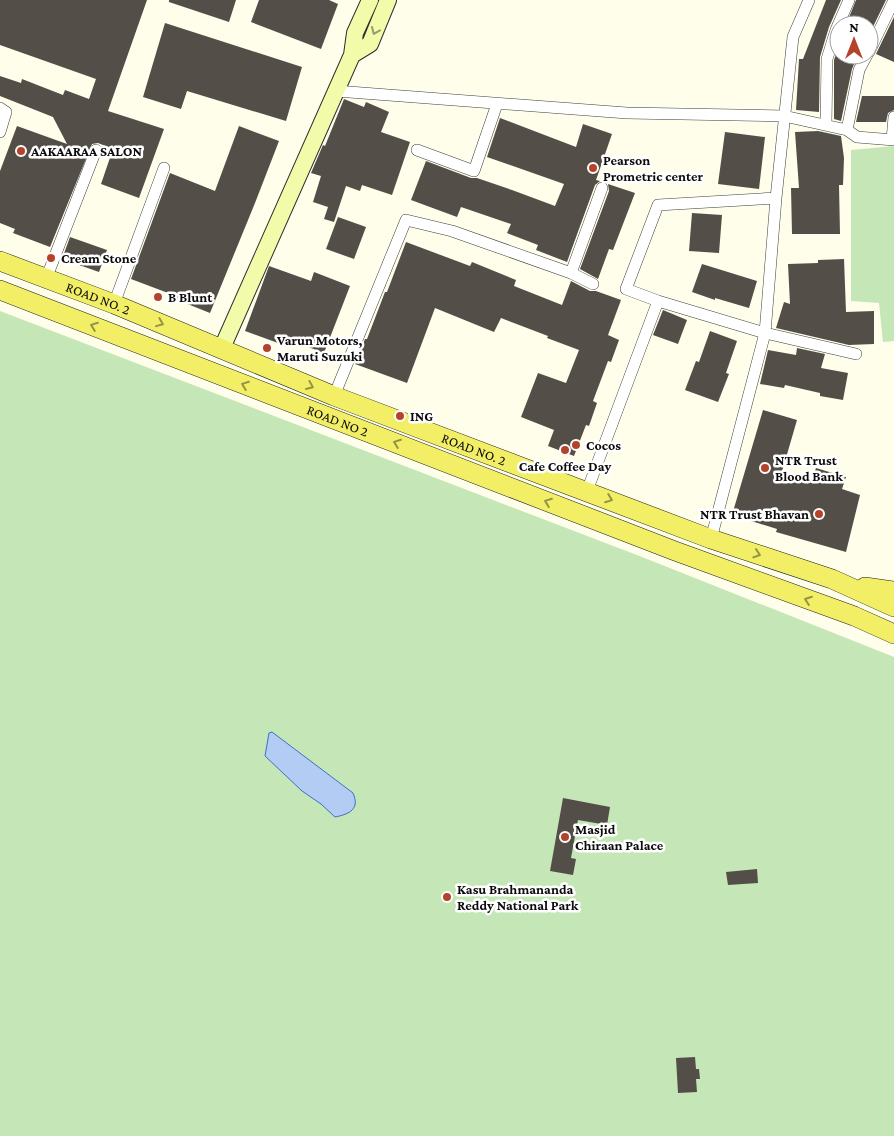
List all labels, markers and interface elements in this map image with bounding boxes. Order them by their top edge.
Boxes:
north arrow [829,15,879,65]
text: N [849,19,859,35]
one-way arrow [370,26,381,35]
place label: AAKAARAA SALON [30,143,142,159]
marker: AAKAARAA SALON [15,145,27,157]
place label: Pearson Prometric center [603,152,703,184]
marker: Pearson Prometric center [587,162,599,174]
place label: Cream Stone [61,250,137,266]
marker: Cream Stone [45,252,57,264]
street label: ROAD NO. 2 [64,279,133,318]
place label: B Blunt [168,289,213,305]
marker: B Blunt [152,291,164,303]
one-way arrow [155,316,164,327]
one-way arrow [90,322,98,332]
place label: Varun Motors, Maruti Suzuki [276,332,363,364]
marker: Varun Motors, Maruti Suzuki [261,342,273,354]
one-way arrow [305,379,314,390]
one-way arrow [241,380,250,391]
street label: ROAD NO 2 [305,401,371,440]
place label: ING [410,408,433,424]
marker: ING [394,410,406,422]
street label: ROAD NO. 2 [440,430,509,469]
place label: Cocos [586,437,621,453]
one-way arrow [393,439,402,449]
marker: Cocos [570,439,582,451]
marker: Cafe Coffee Day [559,444,571,456]
place label: NTR Trust Blood Bank [775,452,843,484]
place label: Cafe Coffee Day [519,458,611,474]
marker: NTR Trust Blood Bank [759,462,771,474]
one-way arrow [604,493,613,503]
one-way arrow [545,498,553,508]
place label: NTR Trust Bhavan [700,506,809,522]
marker: NTR Trust Bhavan [813,508,825,520]
one-way arrow [752,548,761,558]
one-way arrow [804,596,813,606]
place label: Masjid Chiraan Palace [575,821,664,853]
marker: Masjid Chiraan Palace [559,831,571,843]
place label: Kasu Brahmananda Reddy National Park [457,881,579,913]
marker: Kasu Brahmananda Reddy National Park [441,891,453,903]

